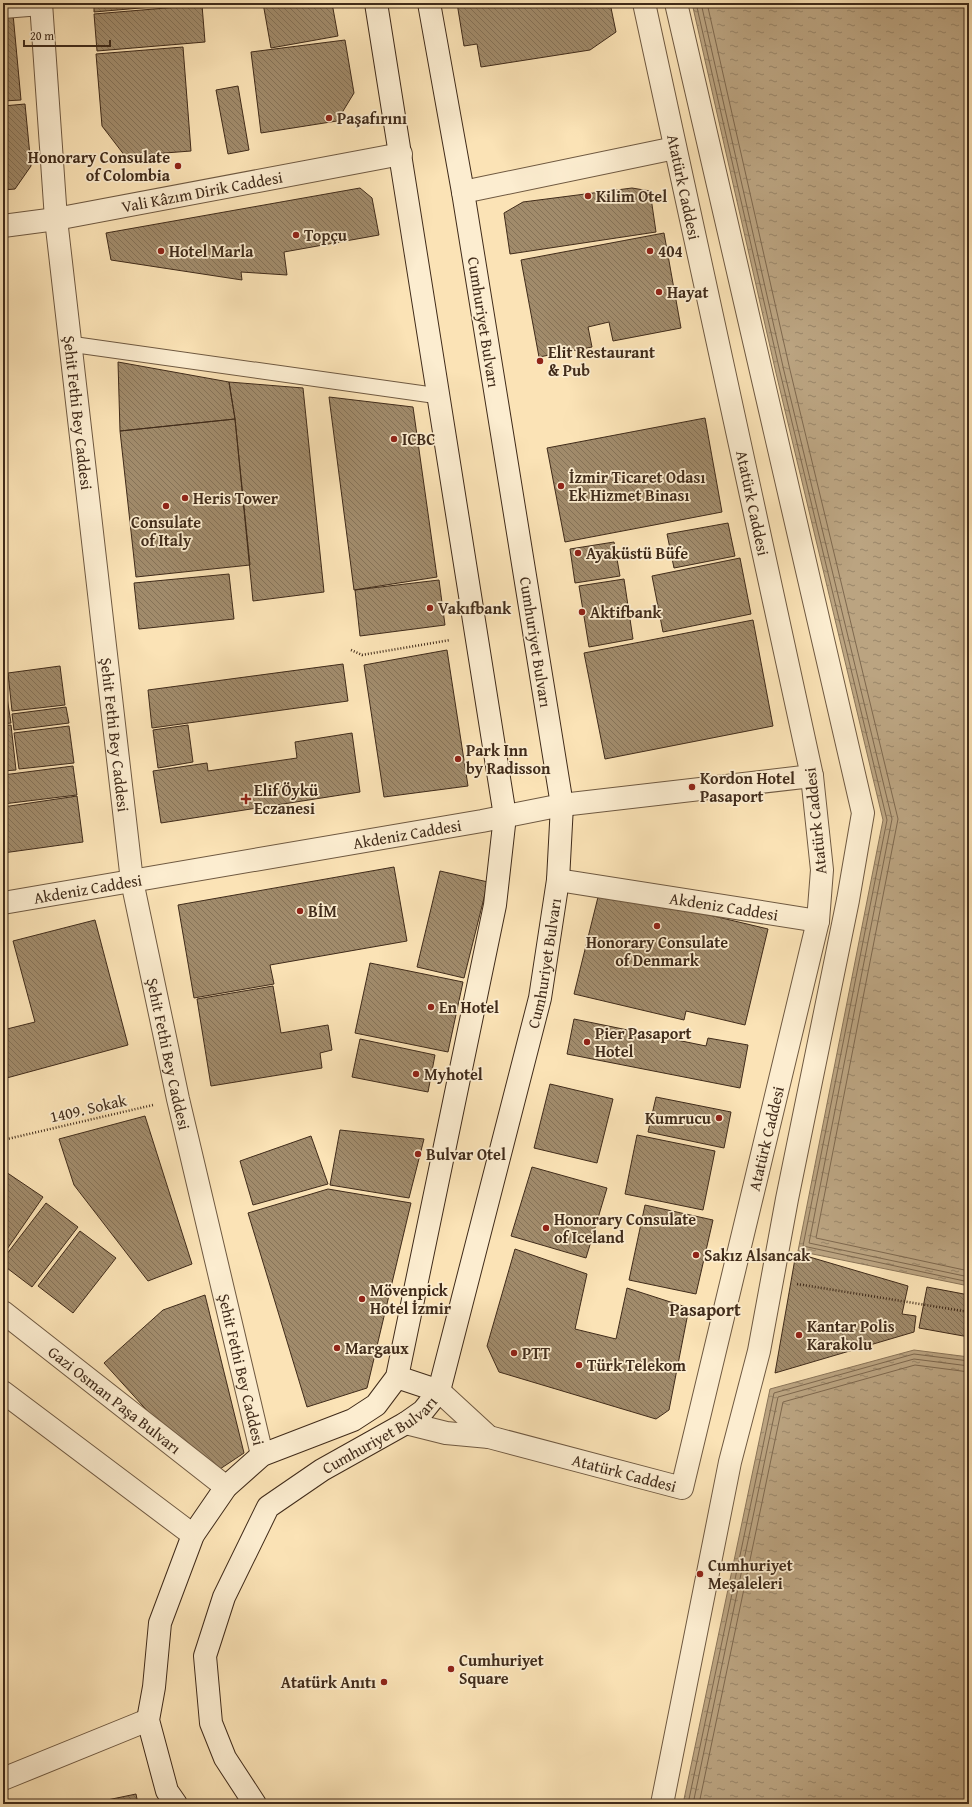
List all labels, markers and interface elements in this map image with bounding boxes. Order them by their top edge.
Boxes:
scale bar [24,22,110,48]
text: 20 m [30,27,54,44]
place label: Paşafırını [337,106,407,130]
marker: Paşafırını [324,113,334,123]
street label: Atatürk Caddesi [661,132,707,242]
place label: Honorary Consulate of Colombia [28,145,171,187]
marker: Honorary Consulate of Colombia [173,161,183,171]
street label: Vali Kâzım Dirik Caddesi [119,164,285,218]
place label: Kilim Otel [596,184,667,208]
marker: Kilim Otel [583,191,593,201]
place label: Topçu [304,223,348,247]
marker: Topçu [291,230,301,240]
place label: Hotel Marla [169,239,254,263]
place label: 404 [658,239,683,263]
marker: Hotel Marla [156,246,166,256]
marker: 404 [645,246,655,256]
street label: Cumhuriyet Bulvarı [462,255,506,390]
place label: Hayat [667,280,709,304]
marker: Hayat [654,287,664,297]
street label: Şehit Fethi Bey Caddesi [57,334,99,492]
place label: Elit Restaurant & Pub [548,340,655,382]
marker: Elit Restaurant & Pub [535,356,545,366]
place label: ICBC [402,427,435,451]
marker: ICBC [389,434,399,444]
street label: Atatürk Caddesi [730,448,776,558]
place label: İzmir Ticaret Odası Ek Hizmet Binası [569,465,705,507]
marker: İzmir Ticaret Odası Ek Hizmet Binası [556,481,566,491]
place label: Heris Tower [193,486,279,510]
marker: Heris Tower [180,493,190,503]
marker: Consulate of Italy [161,501,171,511]
place label: Consulate of Italy [131,510,201,552]
place label: Ayaküstü Büfe [586,541,688,565]
marker: Ayaküstü Büfe [573,548,583,558]
street label: Cumhuriyet Bulvarı [514,575,558,710]
place label: Vakıfbank [438,596,512,620]
place label: Aktifbank [590,600,662,624]
marker: Vakıfbank [425,603,435,613]
marker: Aktifbank [577,607,587,617]
street label: Şehit Fethi Bey Caddesi [94,656,136,814]
place label: Park Inn by Radisson [466,738,551,780]
marker: Park Inn by Radisson [453,754,463,764]
place label: Kordon Hotel Pasaport [700,766,795,808]
street label: Atatürk Caddesi [797,766,833,876]
place label: Elif Öykü Eczanesi [254,778,319,820]
marker: Kordon Hotel Pasaport [687,782,697,792]
marker: Elif Öykü Eczanesi [241,794,251,804]
street label: Akdeniz Caddesi [351,813,464,855]
street label: Akdeniz Caddesi [32,867,144,910]
street label: Akdeniz Caddesi [668,886,780,927]
street label: Cumhuriyet Bulvarı [521,896,567,1031]
place label: BİM [308,899,337,923]
marker: BİM [295,906,305,916]
marker: Honorary Consulate of Denmark [652,921,662,931]
place label: Honorary Consulate of Denmark [586,930,728,972]
street label: Şehit Fethi Bey Caddesi [141,975,197,1133]
place label: En Hotel [439,995,499,1019]
marker: En Hotel [426,1002,436,1012]
place label: Pier Pasaport Hotel [595,1021,692,1063]
marker: Pier Pasaport Hotel [582,1037,592,1047]
place label: Myhotel [424,1062,483,1086]
marker: Myhotel [411,1069,421,1079]
street label: Atatürk Caddesi [742,1083,790,1193]
street label: 1409. Sokak [47,1087,130,1128]
place label: Kumrucu [645,1106,712,1130]
marker: Kumrucu [714,1113,724,1123]
place label: Bulvar Otel [426,1142,506,1166]
marker: Bulvar Otel [413,1149,423,1159]
place label: Honorary Consulate of Iceland [554,1207,696,1249]
marker: Honorary Consulate of Iceland [541,1223,551,1233]
place label: Sakız Alsancak [704,1243,811,1267]
marker: Sakız Alsancak [691,1250,701,1260]
place label: Mövenpick Hotel İzmir [370,1278,452,1320]
street label: Şehit Fethi Bey Caddesi [212,1291,271,1448]
marker: Mövenpick Hotel İzmir [357,1294,367,1304]
district label: Pasaport [669,1296,741,1323]
place label: Kantar Polis Karakolu [807,1314,895,1356]
marker: Kantar Polis Karakolu [794,1330,804,1340]
place label: Margaux [345,1336,409,1360]
street label: Gazi Osman Paşa Bulvarı [43,1340,187,1460]
place label: PTT [522,1341,551,1365]
marker: Margaux [332,1343,342,1353]
marker: PTT [509,1348,519,1358]
place label: Türk Telekom [587,1353,686,1377]
marker: Türk Telekom [574,1360,584,1370]
street label: Cumhuriyet Bulvarı [317,1390,443,1480]
street label: Atatürk Caddesi [570,1447,680,1498]
place label: Cumhuriyet Meşaleleri [708,1553,793,1595]
marker: Cumhuriyet Meşaleleri [695,1569,705,1579]
place label: Cumhuriyet Square [459,1648,544,1690]
marker: Cumhuriyet Square [446,1664,456,1674]
place label: Atatürk Anıtı [281,1670,376,1694]
marker: Atatürk Anıtı [379,1677,389,1687]

